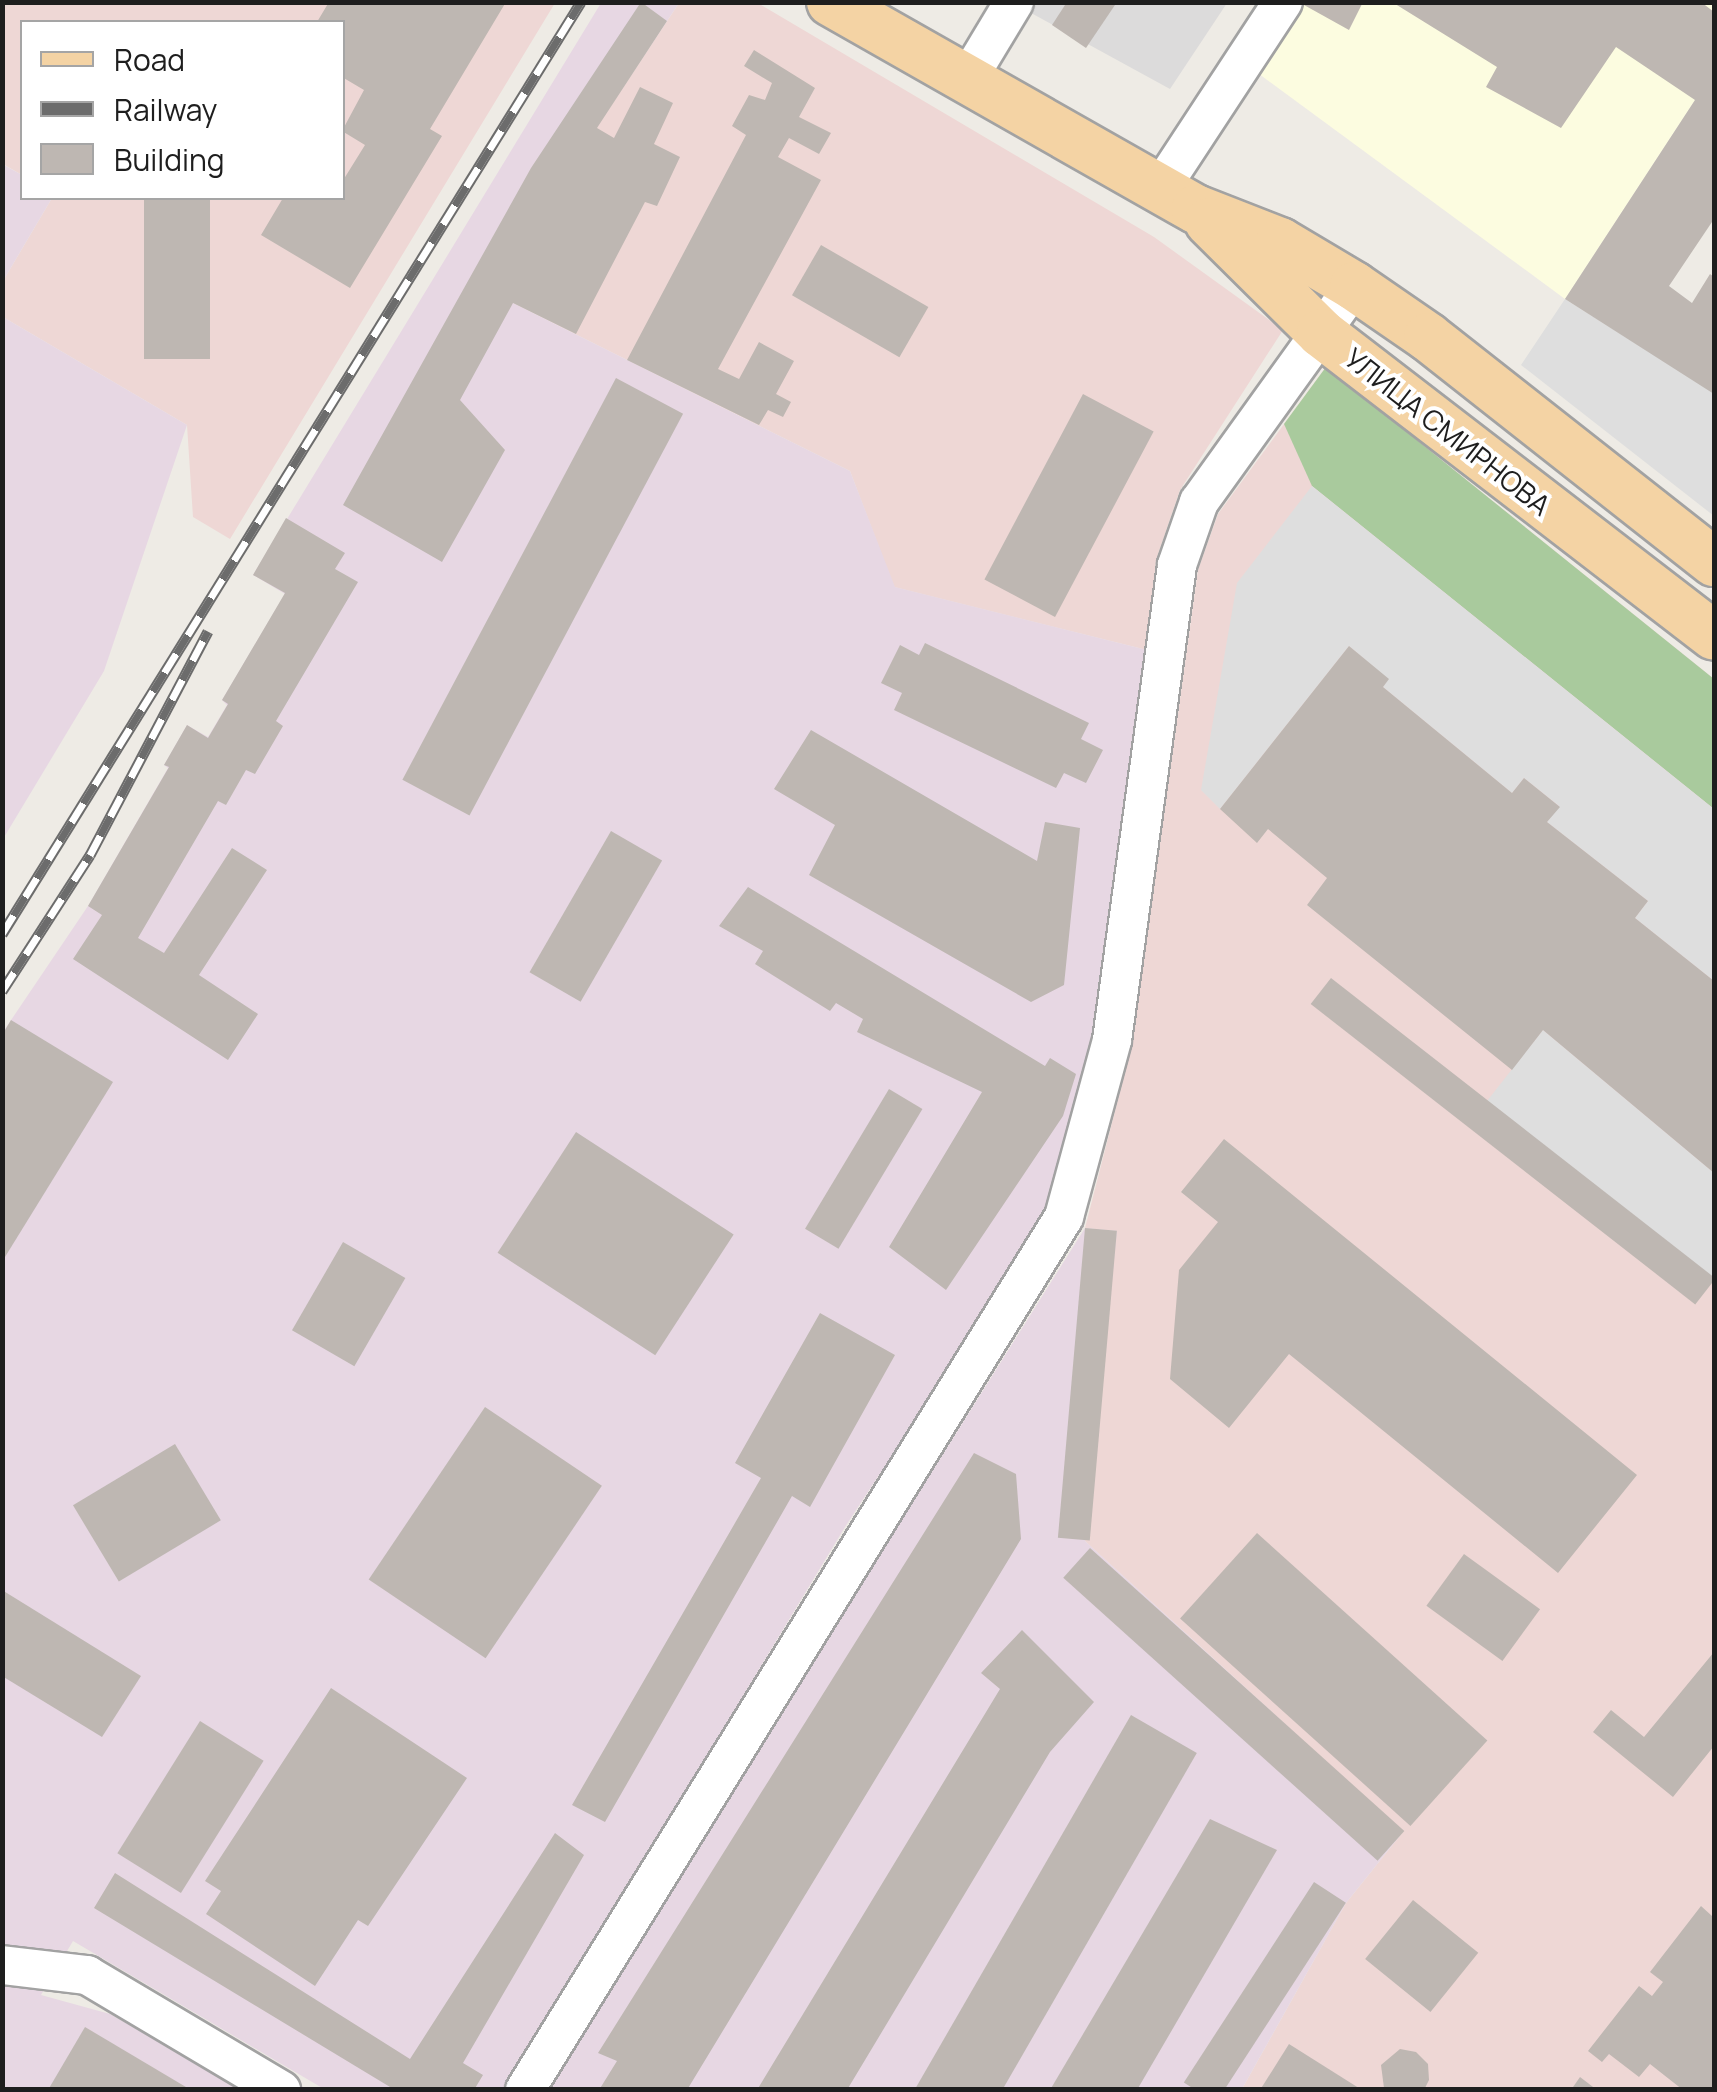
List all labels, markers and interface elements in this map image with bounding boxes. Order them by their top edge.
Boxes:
legend [20,20,345,200]
text: Road [114,39,185,80]
text: Railway [114,89,217,130]
text: Building [114,139,225,180]
street label: УЛИЦА СМИРНОВА [1339,340,1557,522]

